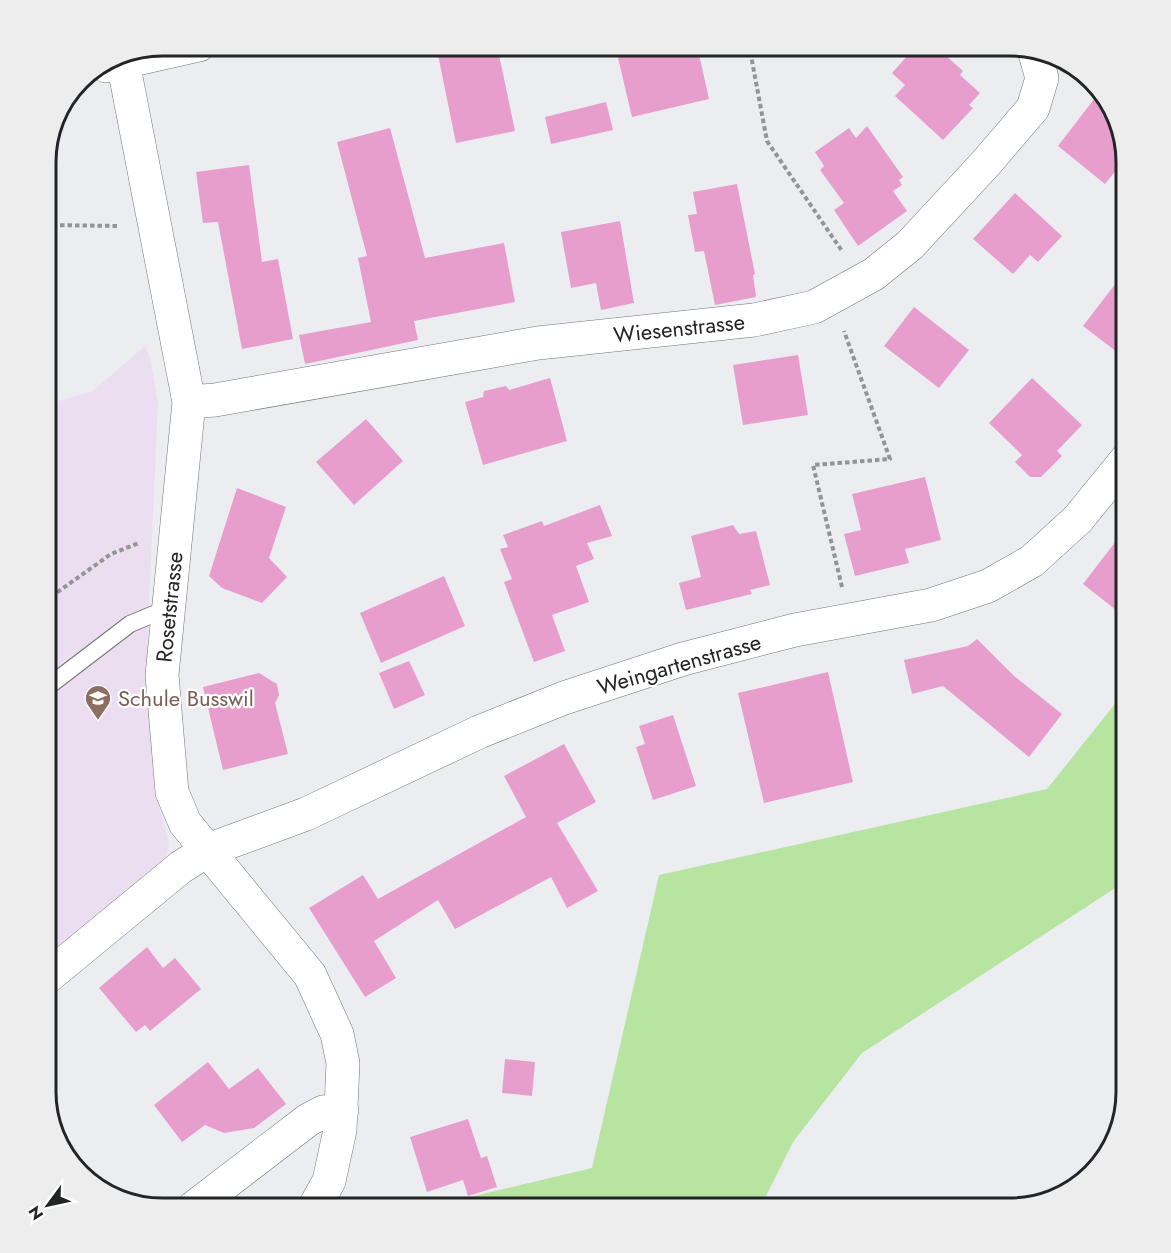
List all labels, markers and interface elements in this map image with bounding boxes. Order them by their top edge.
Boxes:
street label: Wiesenstrasse [612,305,746,351]
street label: Rosetstrasse [147,550,191,664]
street label: Weingartenstrasse [593,625,765,703]
place label: Schule Busswil [118,682,254,714]
school or university icon: Schule Busswil [83,683,113,721]
north arrow [18,1175,78,1235]
text: N [23,1201,49,1224]

